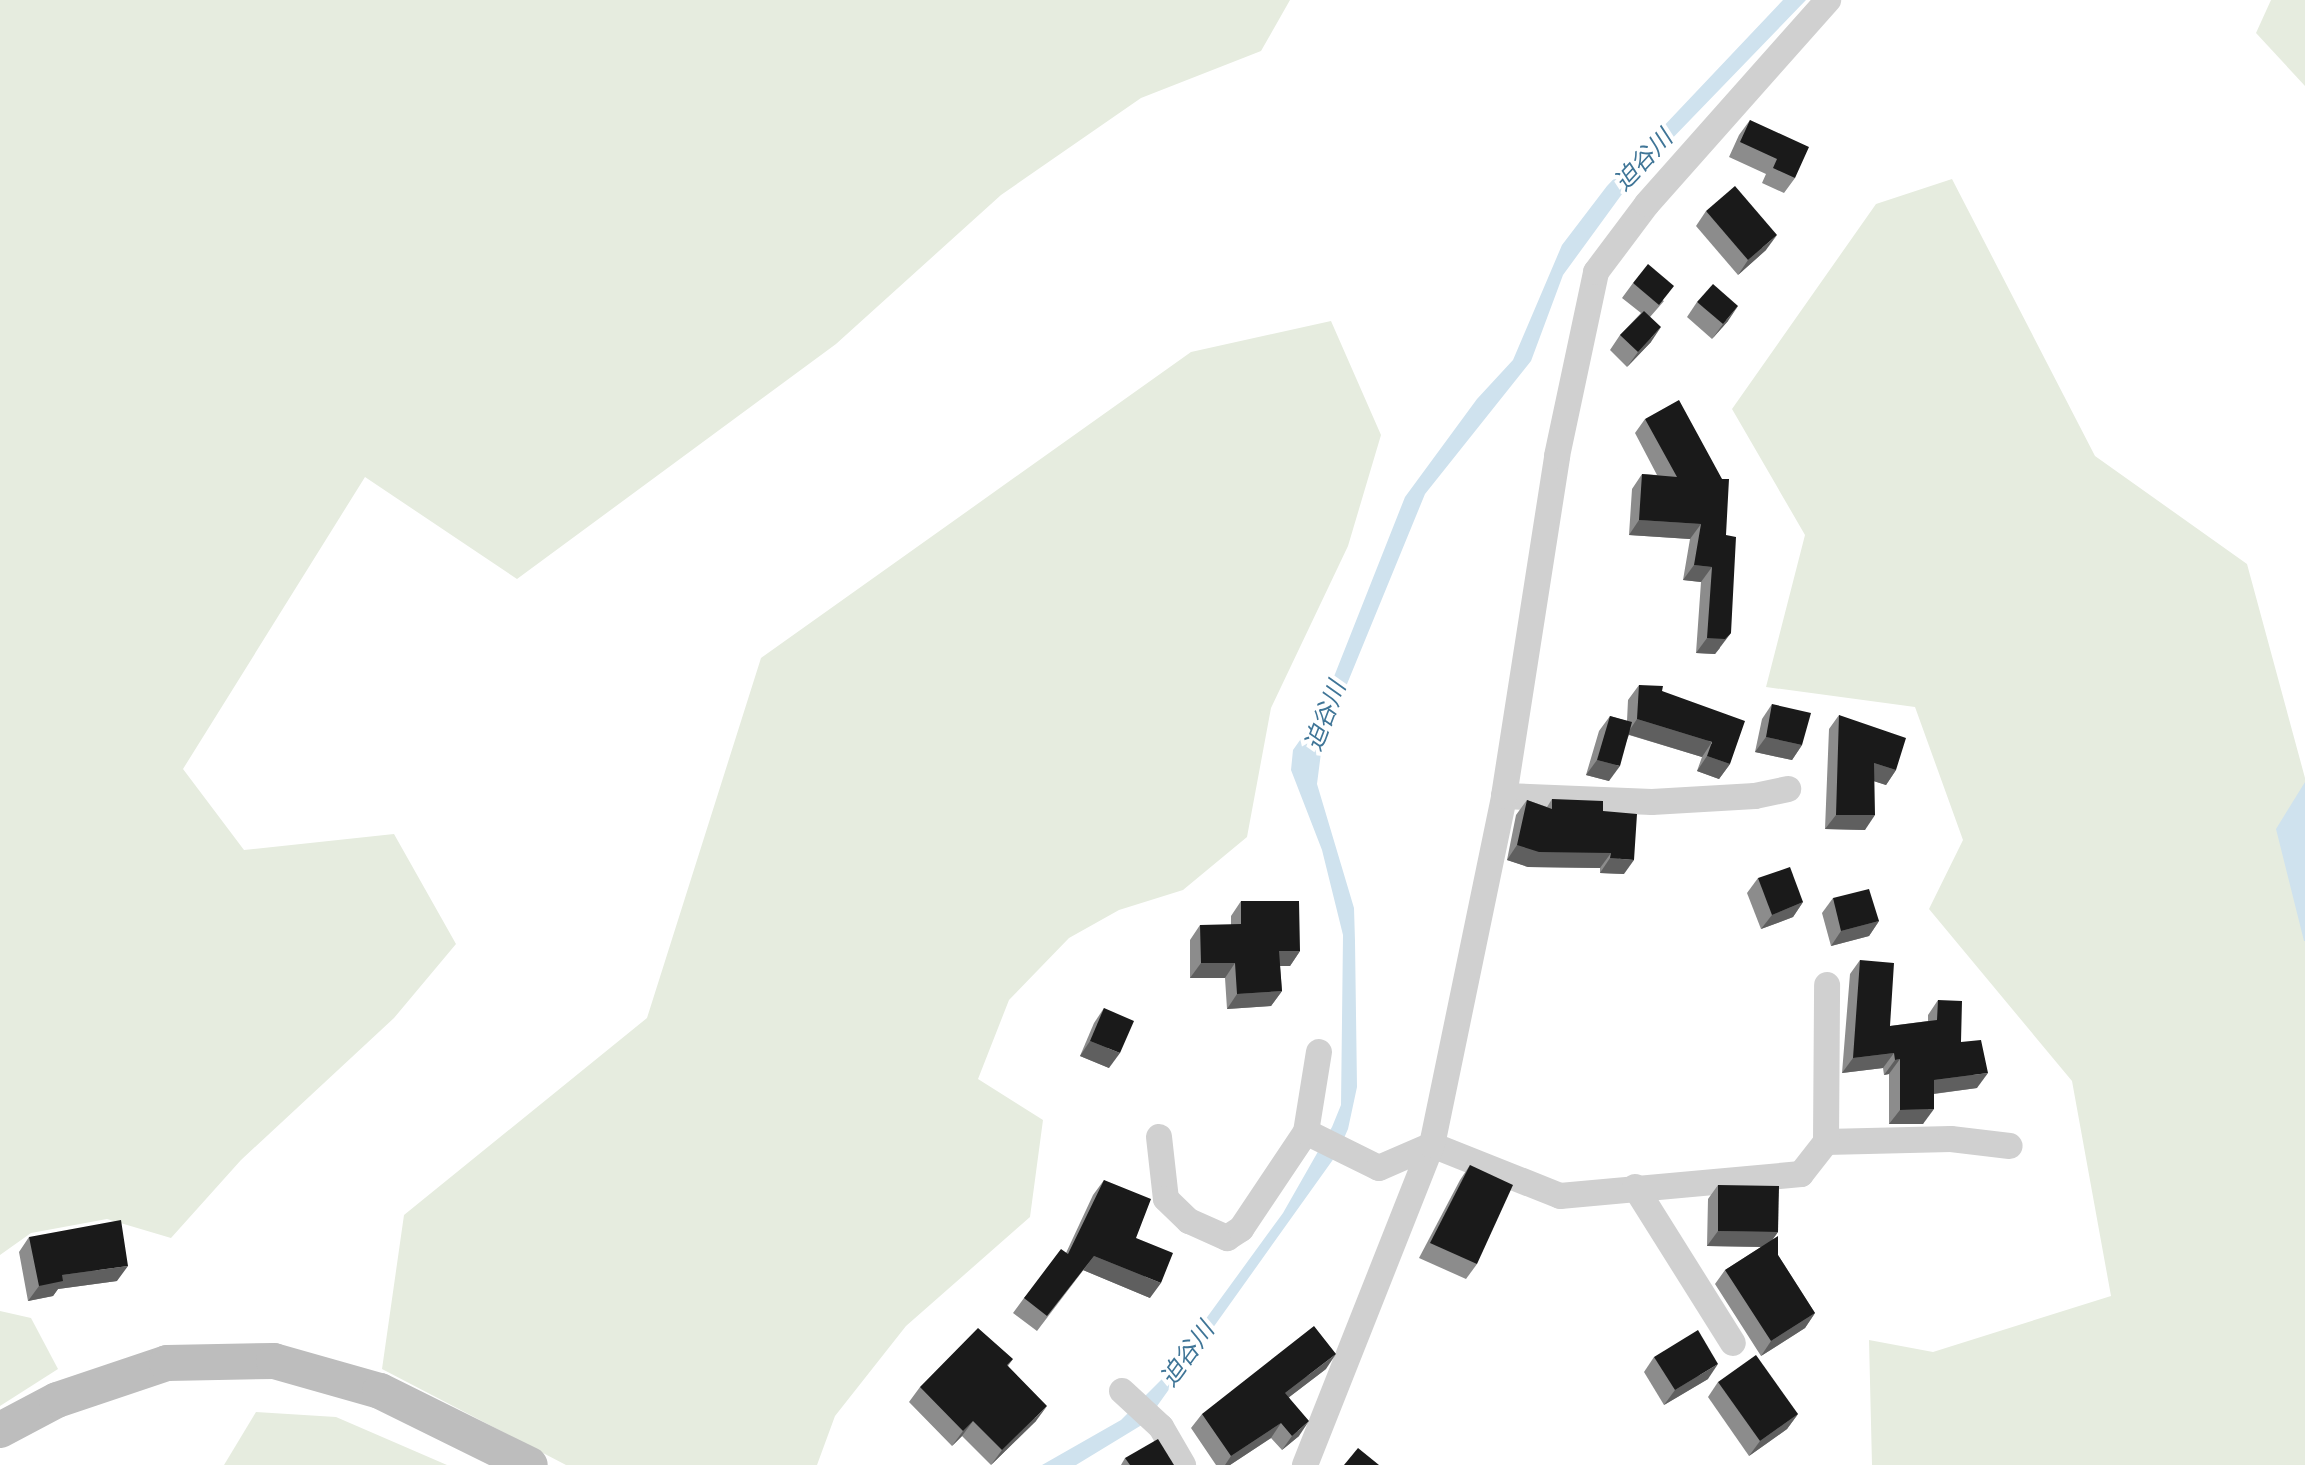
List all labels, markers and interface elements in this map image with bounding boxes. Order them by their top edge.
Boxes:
water label: 迫谷川 [1608,124,1678,196]
water label: 迫谷川 [1299,677,1351,755]
water label: 迫谷川 [1154,1316,1220,1392]

